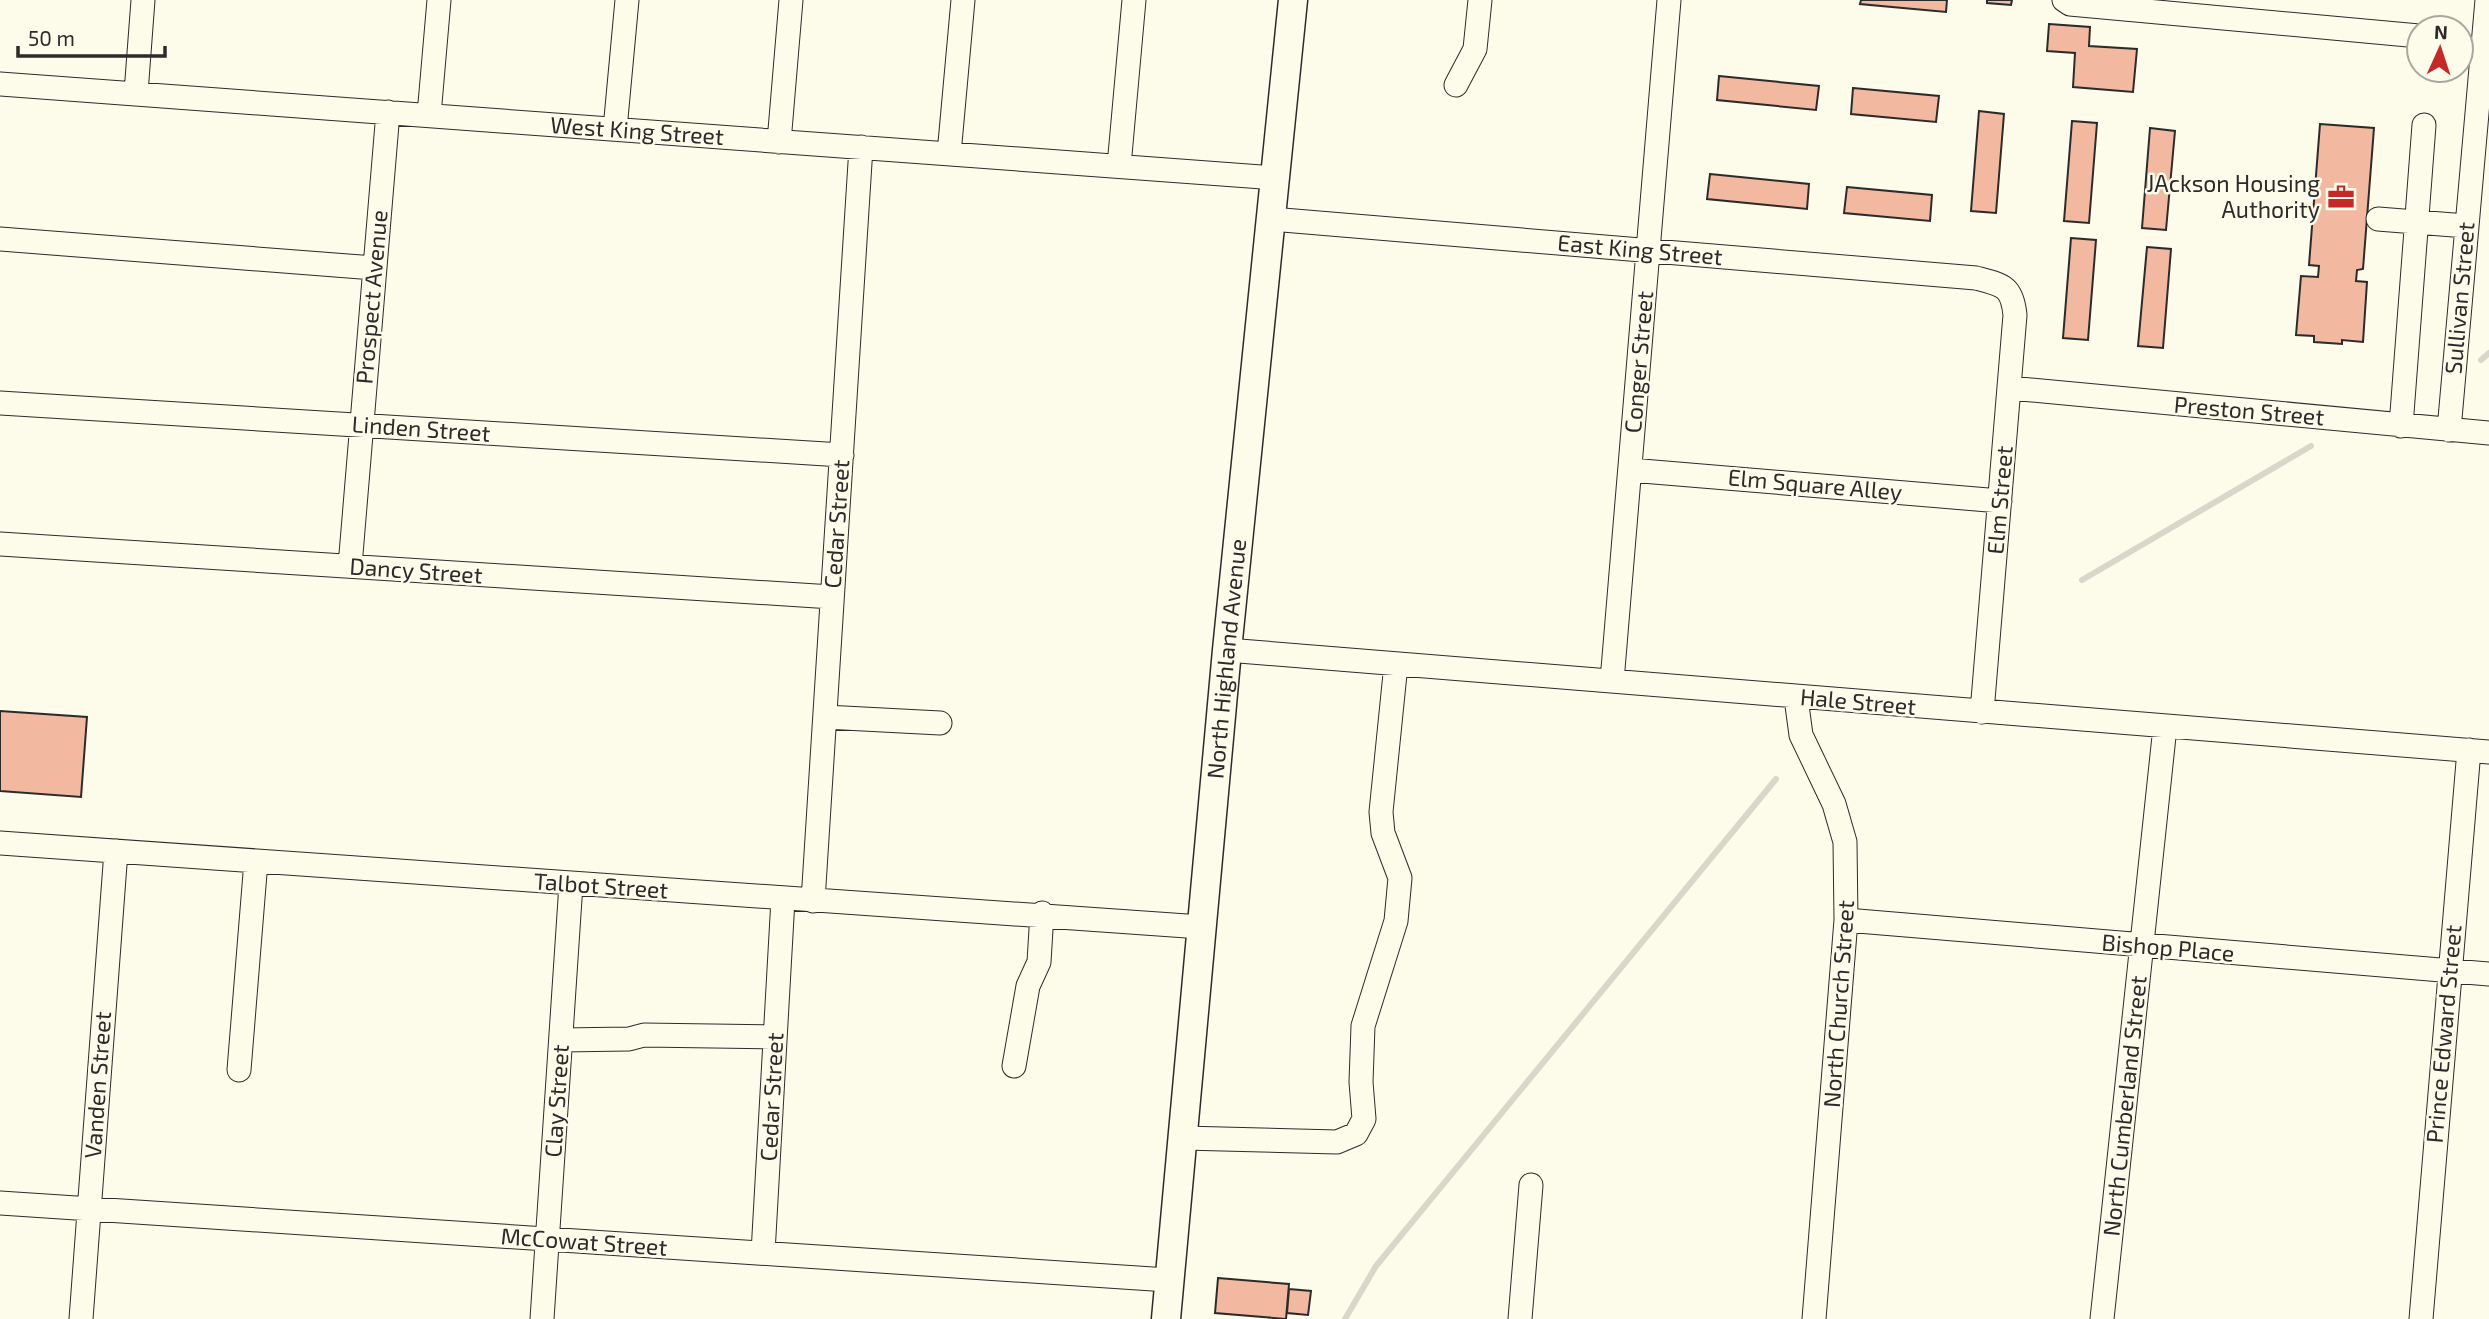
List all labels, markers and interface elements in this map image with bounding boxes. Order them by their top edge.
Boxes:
scale bar [18,14,164,58]
north arrow [2405,14,2475,84]
text: N [2433,20,2448,43]
text: 50 m [28,25,75,50]
street label: West King Street [549,110,725,150]
place label: JAckson Housing Authority [2147,169,2320,223]
office icon: JAckson Housing Authority [2326,182,2356,212]
street label: Prospect Avenue [349,209,393,385]
street label: Sullivan Street [2438,221,2480,375]
street label: East King Street [1556,228,1724,270]
street label: Conger Street [1618,290,1658,434]
street label: Preston Street [2173,389,2326,431]
street label: Linden Street [351,409,492,447]
street label: Elm Street [1980,444,2018,555]
street label: Cedar Street [818,458,854,589]
street label: Elm Square Alley [1727,462,1903,506]
street label: North Highland Avenue [1200,537,1251,780]
street label: Dancy Street [349,551,484,589]
street label: Hale Street [1799,682,1917,720]
street label: Talbot Street [533,866,669,904]
street label: North Church Street [1817,899,1859,1109]
street label: Prince Edward Street [2420,923,2467,1144]
street label: Bishop Place [2101,927,2236,967]
street label: North Cumberland Street [2096,974,2152,1238]
street label: Vanden Street [78,1010,116,1159]
street label: Cedar Street [754,1032,788,1162]
street label: Clay Street [538,1043,574,1158]
street label: McCowat Street [500,1221,668,1261]

